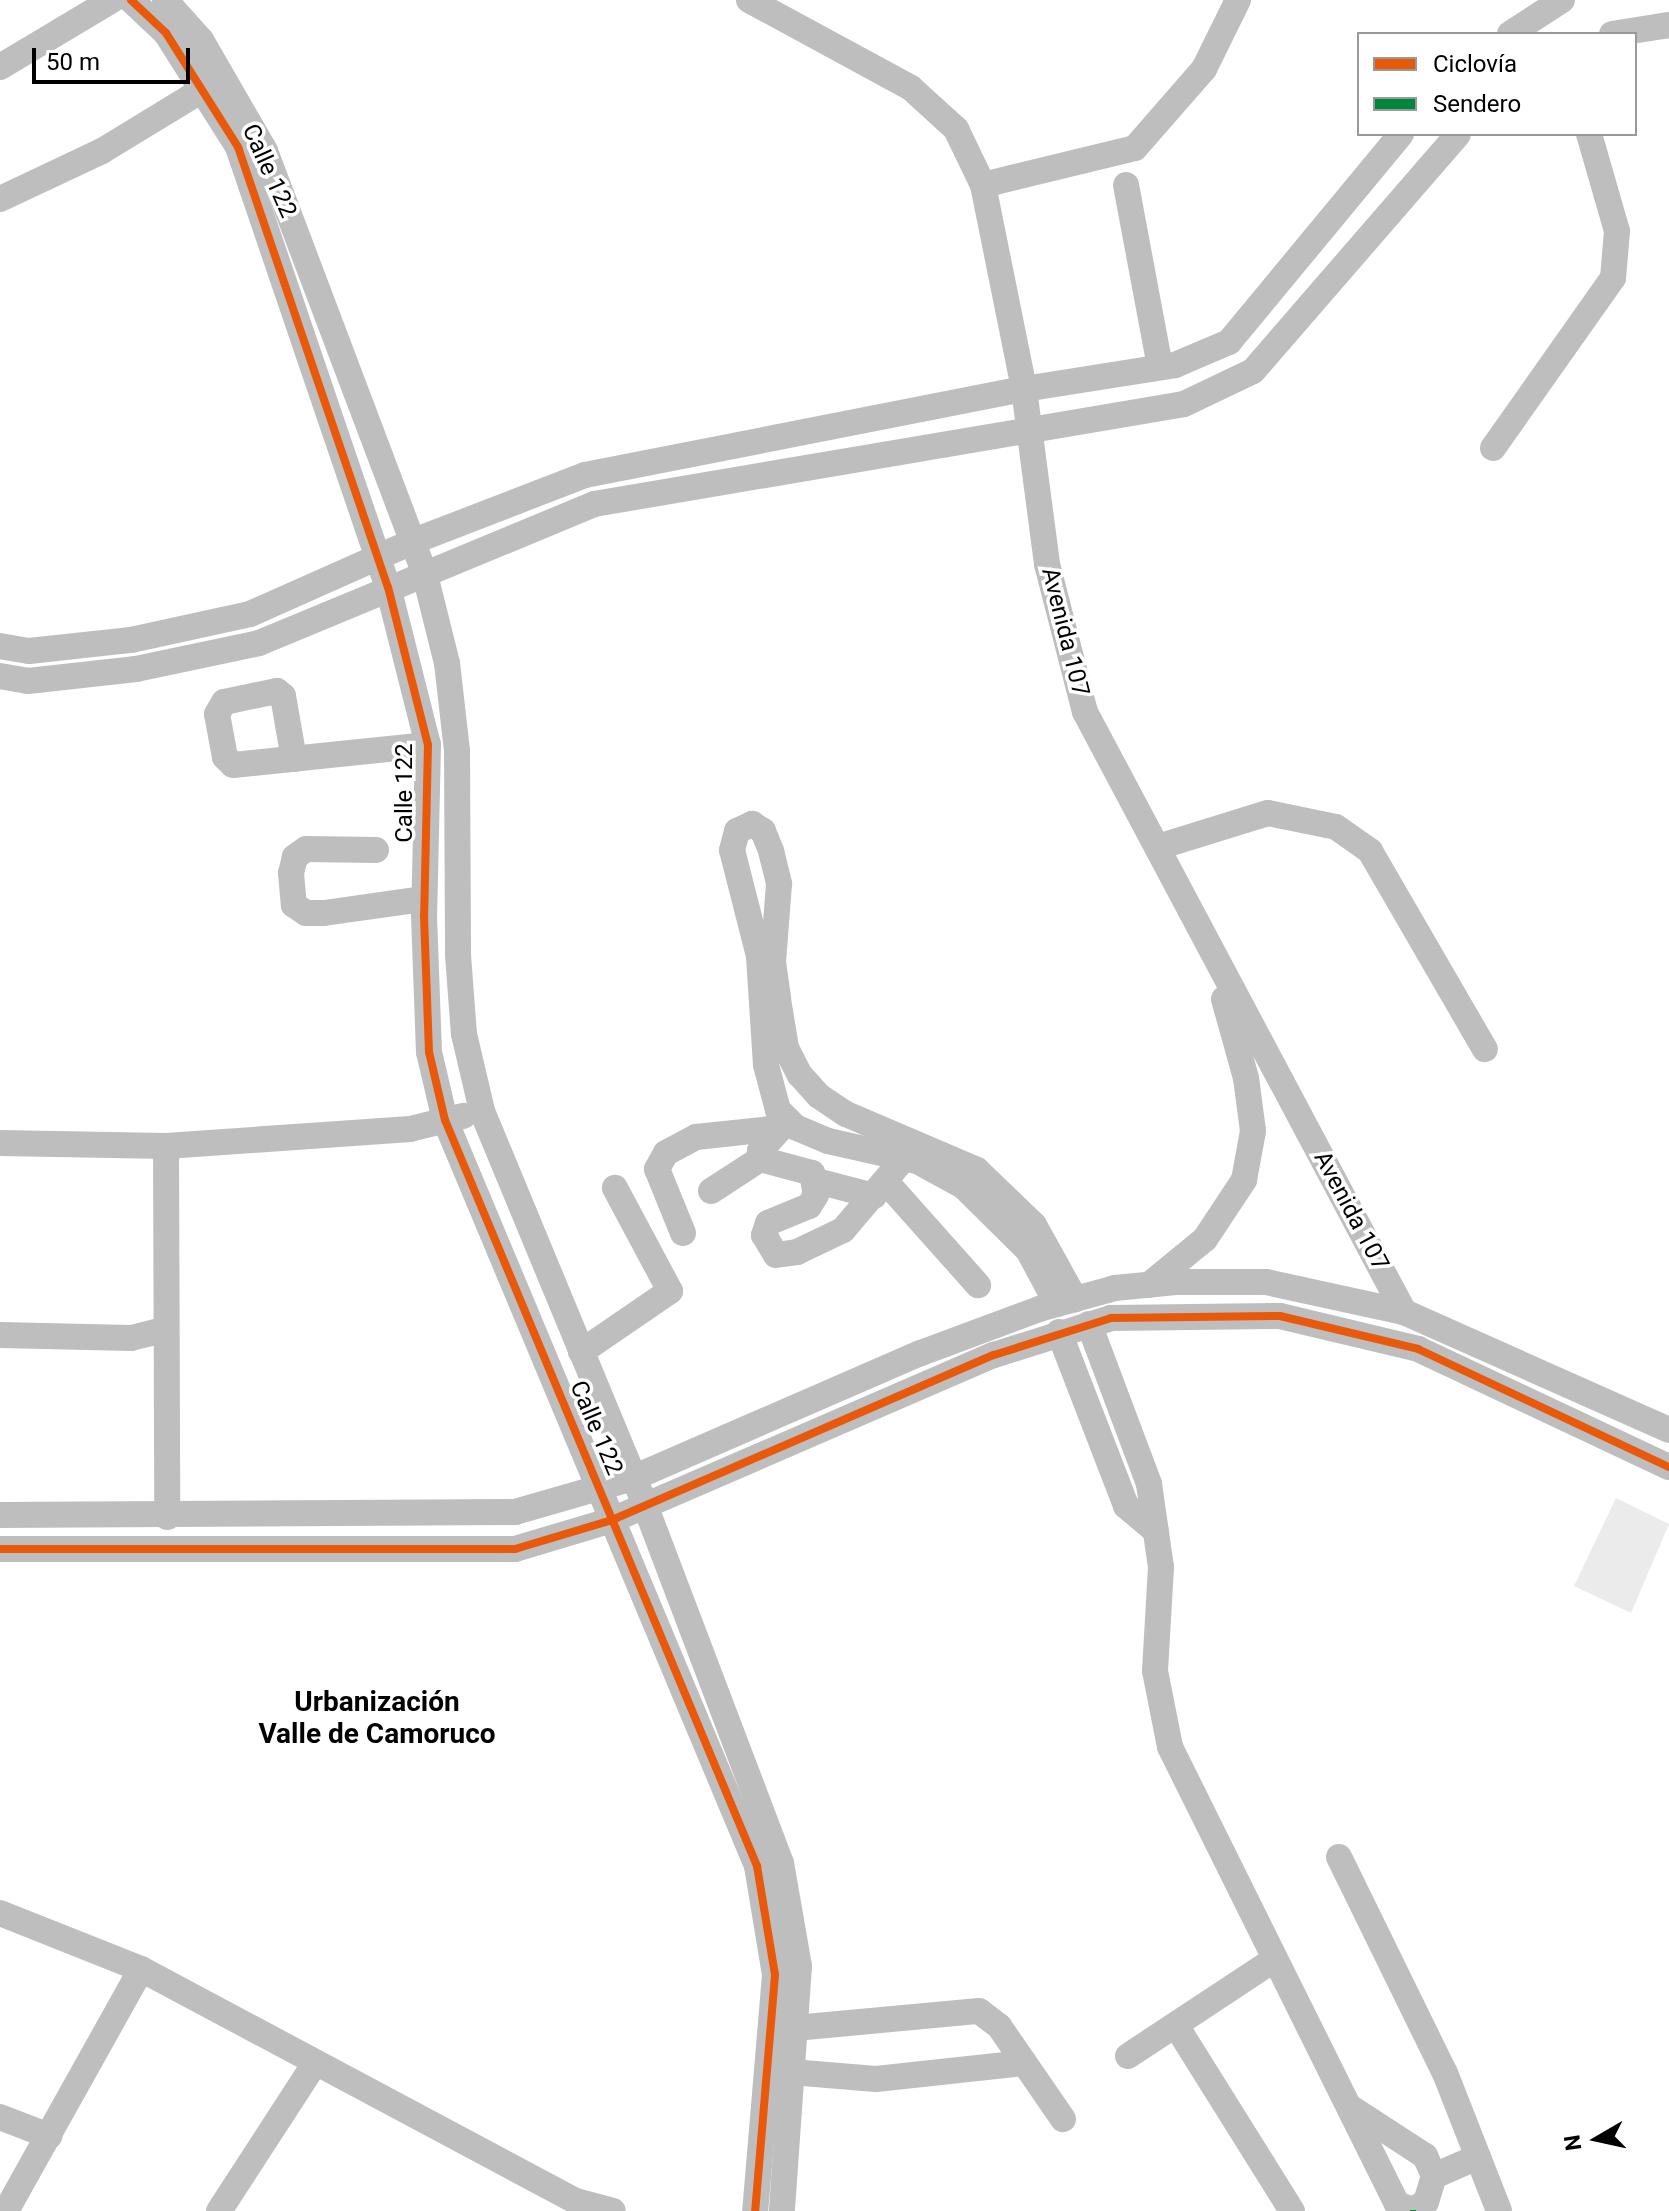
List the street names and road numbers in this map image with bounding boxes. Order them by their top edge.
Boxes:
street label: Calle 122 [236,120,302,222]
street label: Avenida 107 [1035,565,1095,699]
street label: Calle 122 [391,743,419,843]
street label: Avenida 107 [1307,1146,1395,1276]
street label: Calle 122 [563,1377,629,1479]

